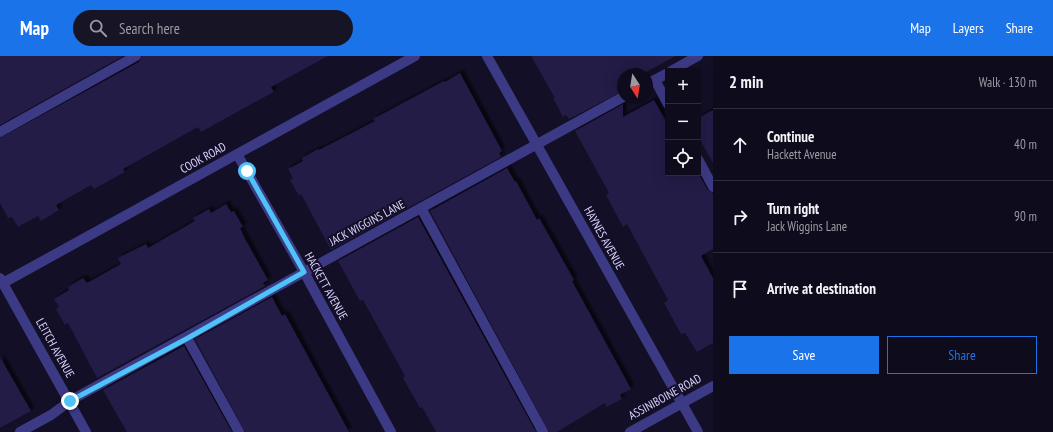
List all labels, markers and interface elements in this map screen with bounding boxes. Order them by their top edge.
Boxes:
search box [73,10,353,46]
text: Map [20,16,49,40]
icon: search [87,17,109,39]
text: Search here [119,19,180,38]
text: Map [910,19,931,37]
text: Layers [953,19,984,37]
text: Share [1006,19,1033,37]
north arrow [617,68,653,104]
map controls [665,68,701,176]
button: + [665,68,701,104]
text: 2 min [729,71,763,93]
text: Walk · 130 m [979,74,1037,91]
button: − [665,104,701,140]
text: Continue [767,127,814,146]
icon: ahead [729,134,751,156]
text: 40 m [1014,136,1037,153]
street label: COOK ROAD [177,139,228,176]
button: locate [665,140,701,176]
text: Hackett Avenue [767,146,837,163]
route start [238,162,256,180]
street label: JACK WIGGINS LANE [325,196,407,249]
text: Turn right [767,199,819,218]
street label: HAYNES AVENUE [581,204,628,272]
icon: right [729,206,751,228]
text: 90 m [1014,208,1037,225]
text: Jack Wiggins Lane [767,218,847,235]
street label: HACKETT AVENUE [302,249,351,322]
icon: arrive [729,278,751,300]
text: Arrive at destination [767,279,876,298]
street label: LEITCH AVENUE [33,315,78,380]
button: Save [729,336,879,374]
button: Share [887,336,1037,374]
street label: ASSINIBOINE ROAD [626,370,704,423]
route end [61,392,79,410]

